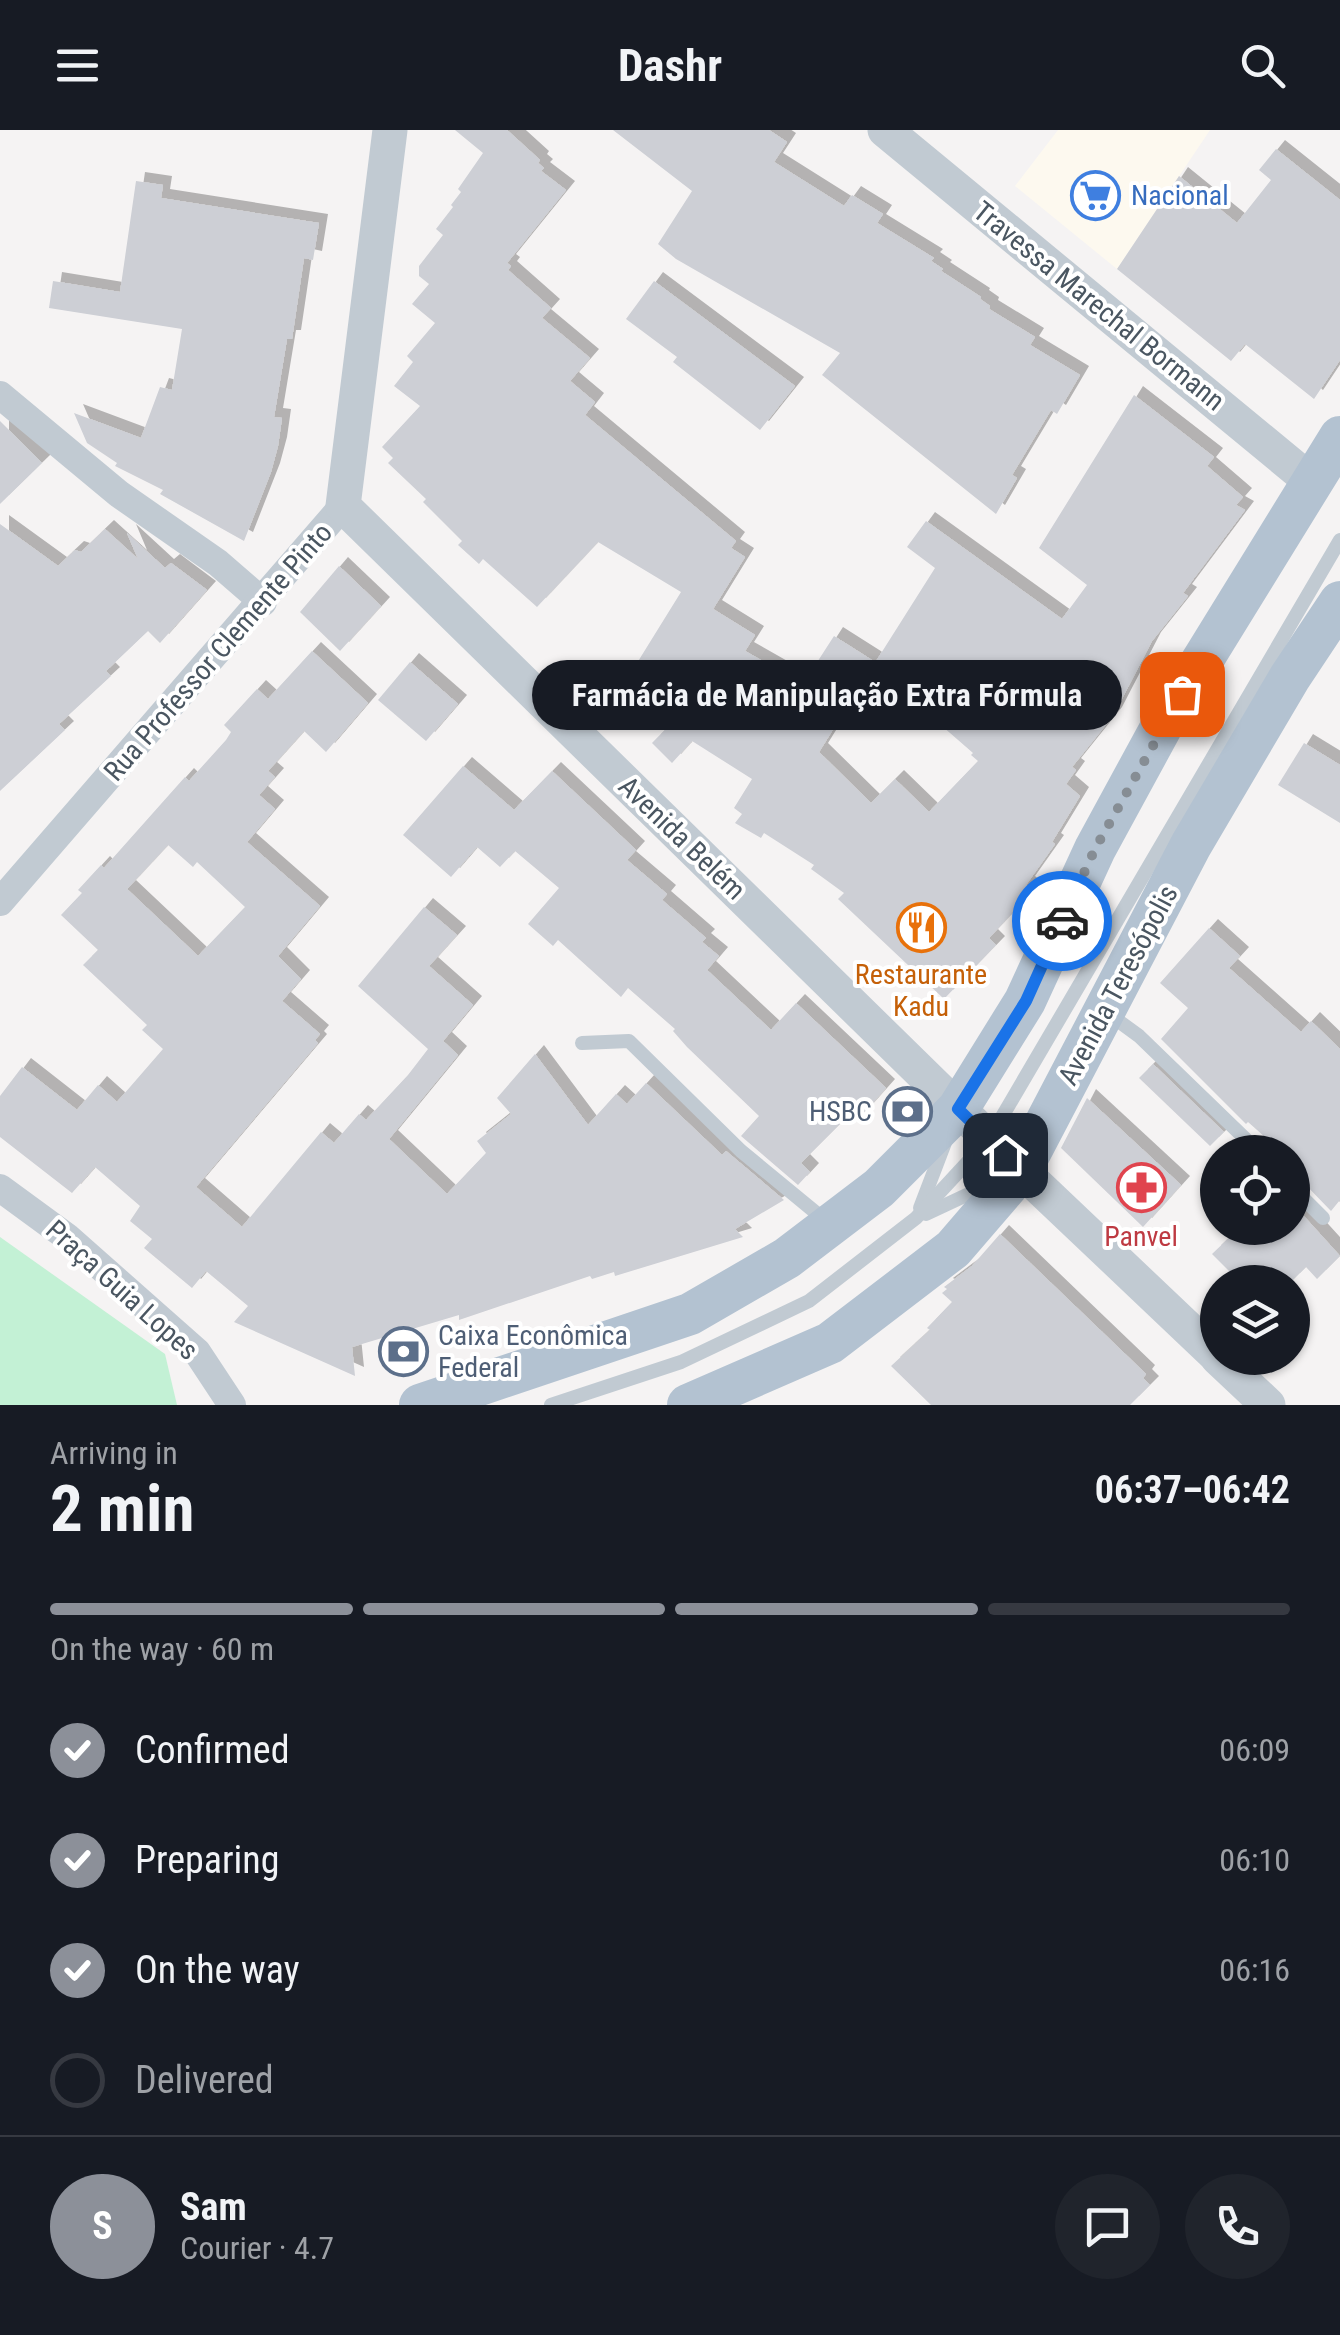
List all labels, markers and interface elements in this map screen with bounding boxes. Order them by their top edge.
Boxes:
icon: menu [50,38,105,93]
icon: search [1235,38,1290,93]
text: Dashr [618,39,722,92]
supermarket icon: Nacional [1070,169,1122,221]
place label: Nacional [1131,179,1229,212]
street label: Travessa Marechal Bormann [967,195,1231,417]
street label: Rua Professor Clemente Pinto [97,516,339,788]
pin [1140,652,1225,737]
callout: Farmácia de Manipulação Extra Fórmula [532,659,1122,729]
icon: bag [1155,667,1210,722]
text: Farmácia de Manipulação Extra Fórmula [572,676,1082,714]
street label: Avenida Belém [612,769,752,907]
courier [1012,871,1112,971]
street label: Avenida Teresópolis [1051,879,1185,1091]
icon: car [1035,894,1090,949]
restaurant icon: Restaurante Kadu [895,901,947,953]
place label: Restaurante Kadu [855,958,987,1023]
bank icon: HSBC [881,1085,933,1137]
place label: HSBC [809,1095,872,1128]
pin [963,1113,1048,1198]
icon: home [978,1128,1033,1183]
map controls [1200,1135,1310,1375]
button: locate [1200,1135,1310,1245]
pharmacy icon: Panvel [1115,1162,1167,1214]
street label: Praça Guia Lopes [39,1213,205,1367]
place label: Panvel [1104,1220,1178,1253]
button: layers [1200,1265,1310,1375]
place label: Caixa Econômica Federal [438,1319,628,1384]
bank icon: Caixa Econômica Federal [377,1325,429,1377]
text: Arriving in [50,1434,178,1472]
text: 06:37–06:42 [1095,1468,1290,1512]
text: 2 min [50,1471,194,1547]
text: On the way · 60 m [50,1630,274,1668]
icon: check [50,1723,105,1778]
text: Confirmed [135,1728,290,1772]
text: 06:09 [1219,1731,1290,1769]
icon: check [50,1833,105,1888]
text: Preparing [135,1838,280,1882]
text: 06:10 [1219,1841,1290,1879]
icon: check [50,1943,105,1998]
text: On the way [135,1948,300,1992]
text: 06:16 [1219,1951,1290,1989]
text: Delivered [135,2058,274,2102]
button: chat [1055,2174,1160,2279]
button: phone [1185,2174,1290,2279]
text: Sam [180,2185,247,2229]
text: S [92,2204,113,2248]
text: Courier · 4.7 [180,2229,334,2267]

